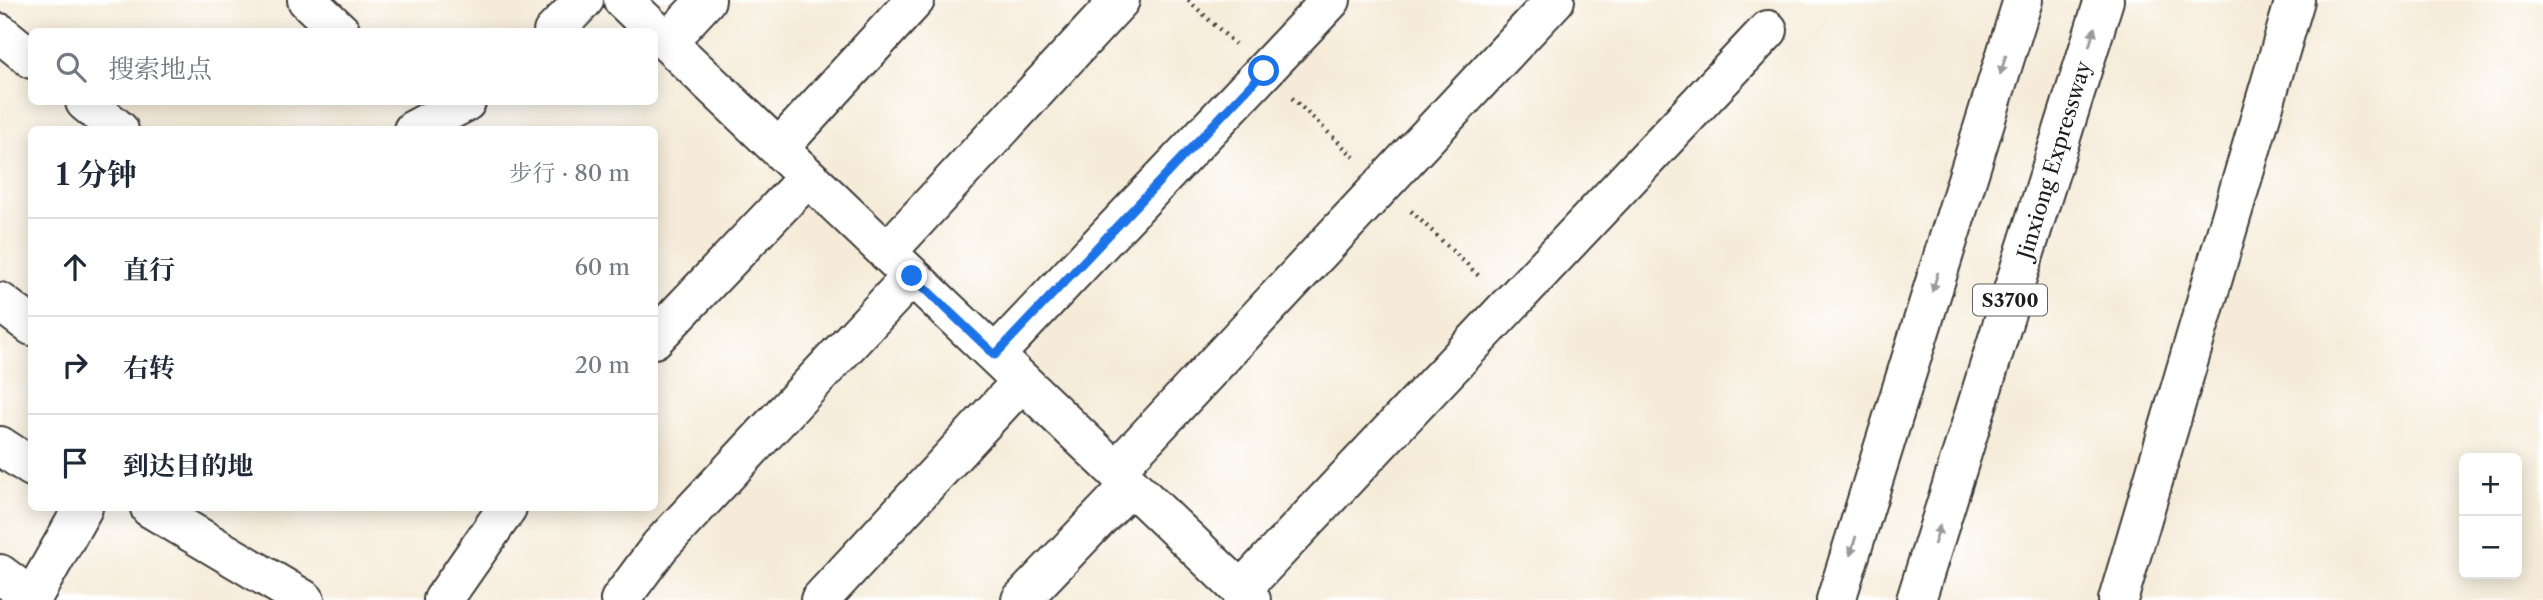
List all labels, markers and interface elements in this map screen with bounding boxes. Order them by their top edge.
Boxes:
one-way arrow [2088,26,2098,47]
search box [28,28,658,105]
icon: search [52,48,90,86]
text: 搜索地点 [108,53,212,85]
route start [1248,55,1279,86]
one-way arrow [1997,55,2007,76]
street label: Jinxiong Expressway [2011,58,2096,265]
text: 1 分钟 [56,156,137,193]
text: 步行 · 80 m [510,159,630,187]
icon: ahead [56,248,94,286]
text: 60 m [574,253,630,281]
text: 直行 [123,254,175,286]
route end [896,260,927,291]
one-way arrow [1929,272,1940,293]
road number: S3700 [1973,284,2047,316]
icon: right [56,346,94,384]
text: 20 m [575,351,630,379]
text: 右转 [123,352,175,384]
icon: arrive [56,444,94,482]
text: 到达目的地 [123,450,253,482]
map controls [2459,453,2522,579]
button: + [2459,453,2522,516]
button: − [2459,516,2522,579]
one-way arrow [1932,524,1942,545]
one-way arrow [1847,536,1857,557]

